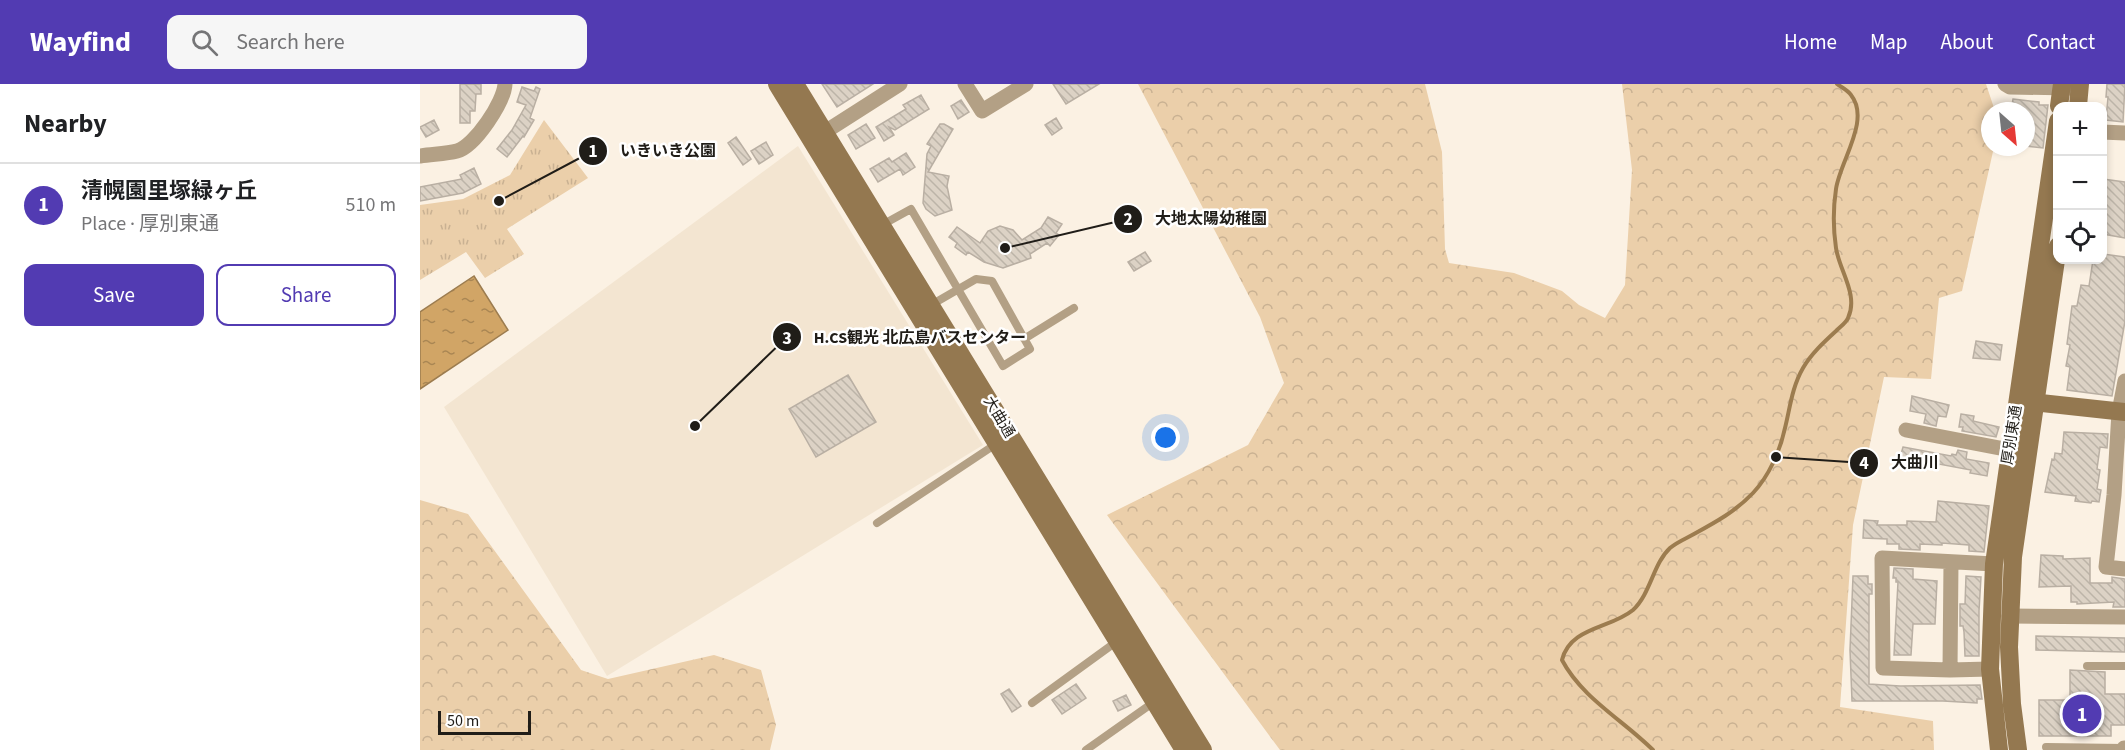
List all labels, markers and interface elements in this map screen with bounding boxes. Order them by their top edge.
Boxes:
search box [167,15,587,69]
text: Wayfind [30,22,131,62]
icon: search [188,26,221,59]
text: Search here [236,26,345,58]
text: Home [1784,27,1837,57]
text: Map [1870,27,1908,57]
text: About [1941,27,1993,57]
text: Contact [2026,27,2095,57]
north arrow [1981,102,2035,156]
map controls [2053,102,2107,264]
button: + [2053,102,2107,156]
text: Nearby [24,105,107,142]
callout: いきいき公園 [578,134,728,168]
text: 1 [588,139,598,164]
text: いきいき公園 [620,140,716,162]
button: − [2053,156,2107,210]
text: 清幌園里塚緑ヶ丘 [81,175,257,207]
text: 1 [38,191,49,219]
text: 510 m [346,191,396,219]
callout: 大地太陽幼稚園 [1113,202,1279,236]
text: 2 [1123,207,1133,232]
text: 大地太陽幼稚園 [1155,208,1267,230]
text: Place · 厚別東通 [81,210,219,238]
button: locate [2053,210,2107,264]
button: Save [24,264,204,326]
button: Share [216,264,396,326]
callout: H.CS観光 北広島バスセンター [772,320,1039,354]
text: 3 [782,326,792,351]
text: H.CS観光 北広島バスセンター [814,327,1026,349]
street label: 大曲通 [978,392,1020,442]
street label: 厚別東通 [1997,404,2027,466]
your location [1151,423,1180,452]
callout: 大曲川 [1849,446,1951,480]
text: 4 [1859,451,1869,476]
text: 大曲川 [1891,452,1939,474]
pin: 1 [2062,692,2102,736]
scale bar [438,708,531,736]
text: 50 m [447,710,479,732]

